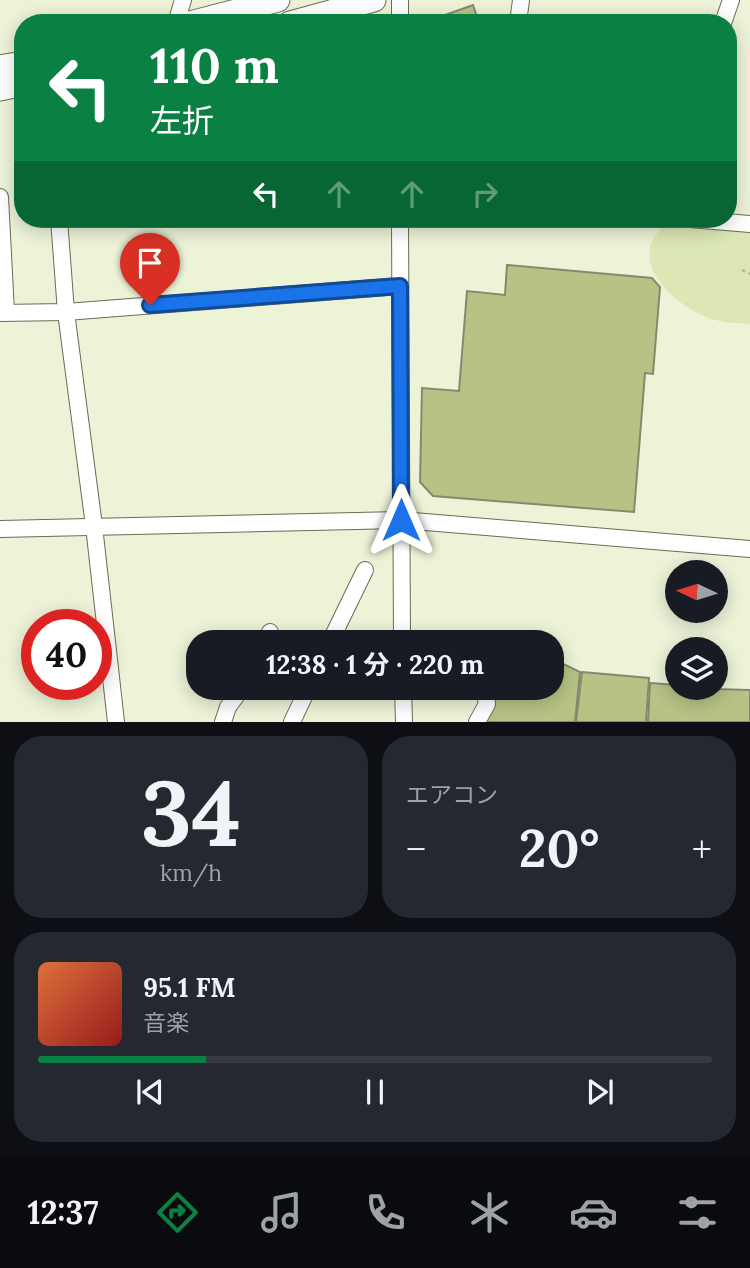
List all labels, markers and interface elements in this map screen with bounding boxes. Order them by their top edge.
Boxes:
text: 110 m [150,34,279,96]
icon: left [35,42,126,133]
text: 左折 [150,100,214,141]
icon: left [247,175,285,213]
icon: ahead [320,175,358,213]
icon: ahead [393,175,431,213]
icon: right [466,175,504,213]
pin [120,233,180,305]
icon: arrive [131,244,169,282]
position arrow [364,483,438,557]
north arrow [665,560,728,623]
map controls [665,560,728,700]
speed limit sign: 40 [21,609,112,700]
button: layers [665,637,728,700]
text: 12:38 · 1 分 · 220 m [266,648,484,681]
text: 34 [141,754,241,871]
text: エアコン [406,780,498,809]
text: 20° [519,815,599,881]
text: − [406,825,426,873]
text: + [692,825,712,873]
text: km/h [160,858,222,887]
text: 95.1 FM [143,971,236,1004]
text: 音楽 [143,1008,189,1037]
icon: previous [131,1073,169,1111]
icon: pause [356,1073,394,1111]
icon: next [581,1073,619,1111]
icon: directions [153,1188,202,1237]
icon: music [257,1188,306,1237]
icon: phone [361,1188,410,1237]
icon: climate [465,1188,514,1237]
icon: car [569,1188,618,1237]
icon: filters [673,1188,722,1237]
text: 12:37 [28,1192,98,1233]

